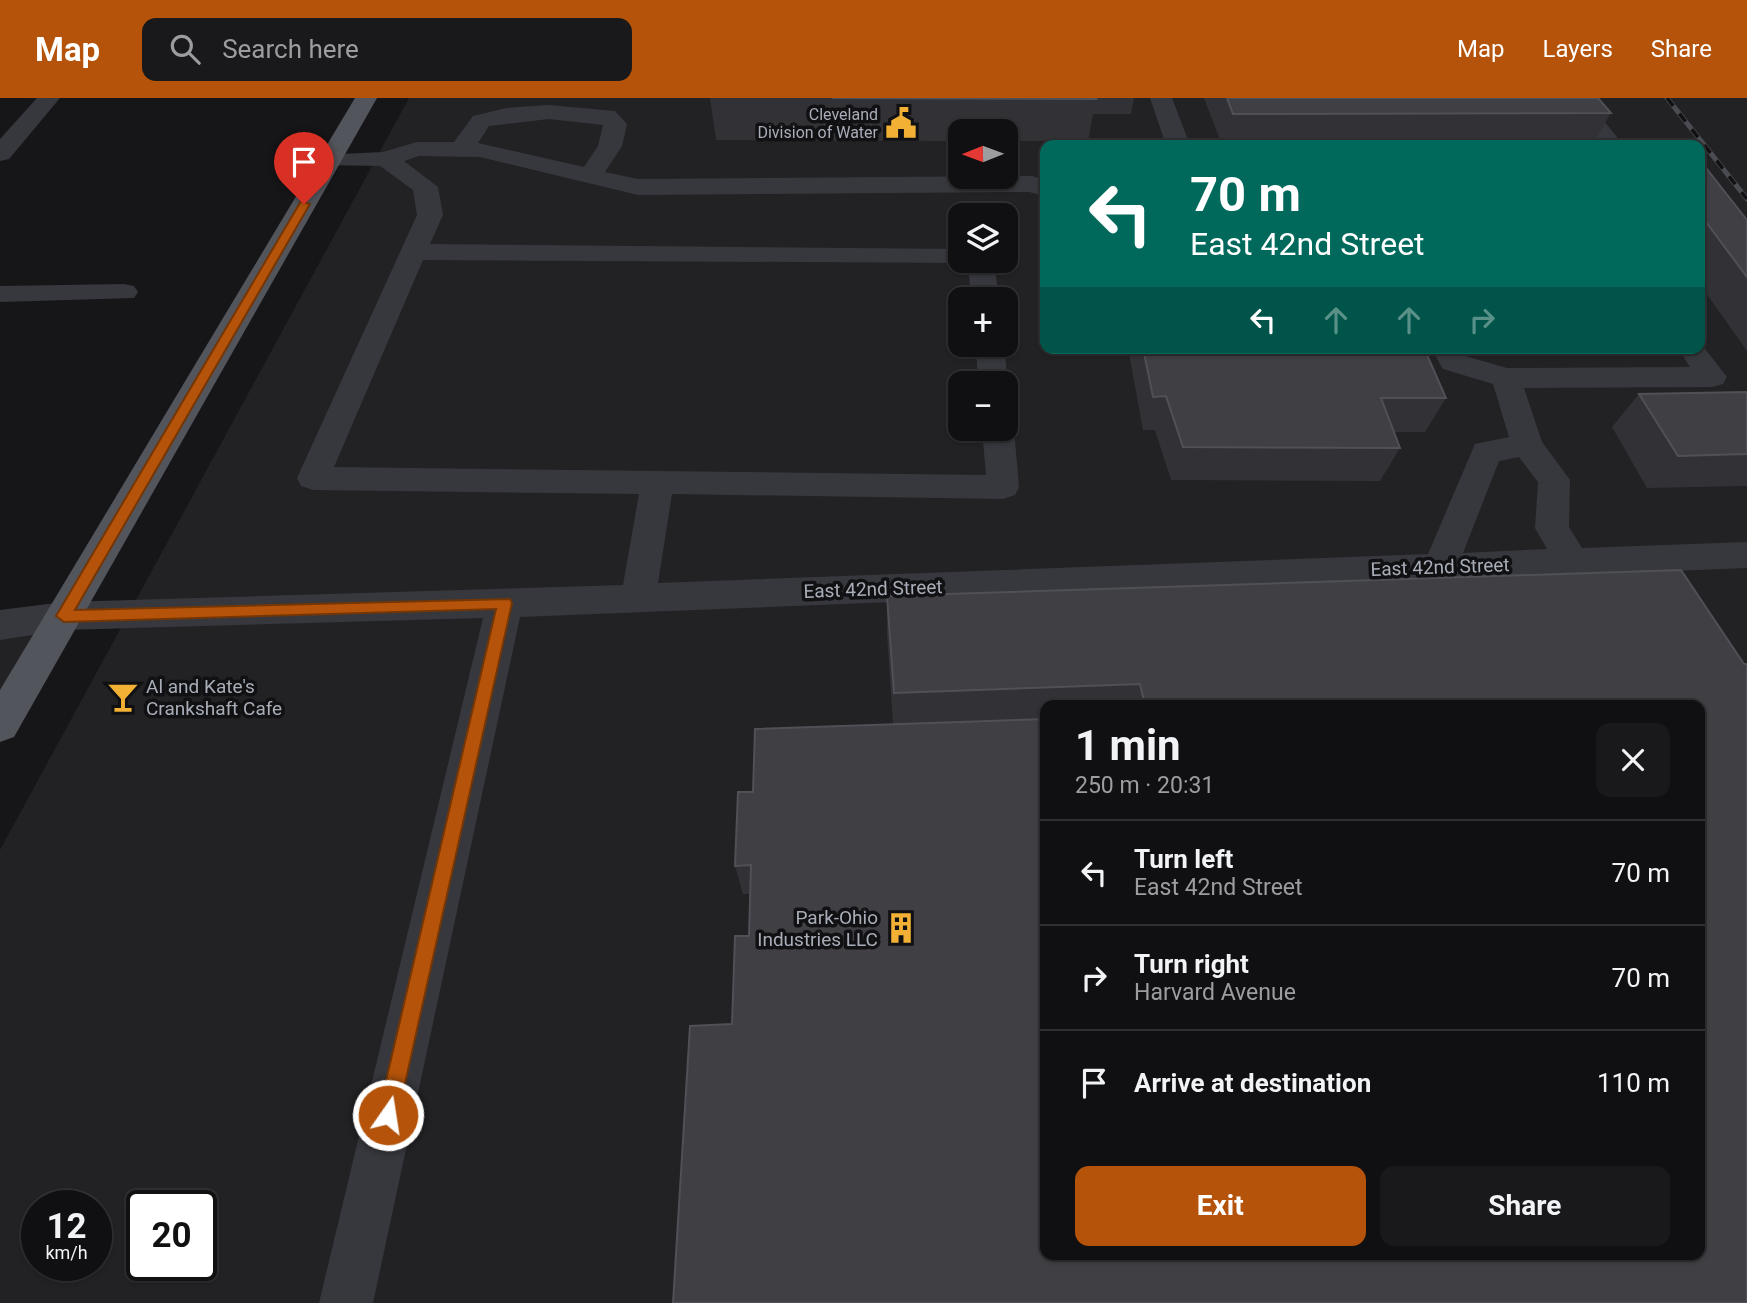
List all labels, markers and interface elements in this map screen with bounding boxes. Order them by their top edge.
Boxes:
search box [142,18,632,81]
text: Map [35,30,100,69]
icon: search [166,30,204,68]
text: Search here [222,34,359,64]
text: Map [1457,35,1505,63]
text: Layers [1543,35,1613,63]
text: Share [1651,35,1712,63]
place label: Cleveland Division of Water [757,105,879,142]
public building icon: Cleveland Division of Water [884,106,918,140]
north arrow [948,119,1018,189]
map controls [948,119,1018,441]
pin [274,132,334,204]
icon: arrive [285,143,323,181]
text: 70 m [1190,166,1301,223]
icon: left [1075,168,1166,259]
button: layers [948,203,1018,273]
text: East 42nd Street [1190,225,1425,263]
button: + [948,287,1018,357]
icon: left [1244,301,1282,339]
icon: ahead [1317,301,1355,339]
icon: ahead [1390,301,1428,339]
icon: right [1463,301,1501,339]
button: − [948,371,1018,441]
street label: East 42nd Street [1370,553,1510,581]
street label: East 42nd Street [803,575,943,603]
place label: Al and Kate's Crankshaft Cafe [146,675,282,720]
bar icon: Al and Kate's Crankshaft Cafe [106,680,140,714]
text: 1 min [1075,721,1181,770]
button: close [1596,723,1670,797]
text: 250 m · 20:31 [1075,772,1214,799]
text: Turn left [1134,844,1233,874]
icon: left [1075,854,1113,892]
text: 70 m [1612,858,1670,888]
text: East 42nd Street [1134,874,1303,901]
place label: Park-Ohio Industries LLC [757,906,878,951]
building icon: Park-Ohio Industries LLC [884,911,918,945]
text: Turn right [1134,949,1249,979]
icon: right [1075,959,1113,997]
text: 70 m [1612,963,1670,993]
text: Harvard Avenue [1134,979,1296,1006]
icon: arrive [1075,1064,1113,1102]
text: Arrive at destination [1134,1068,1371,1098]
text: 110 m [1597,1068,1670,1098]
position arrow [351,1078,425,1152]
button: Exit [1075,1166,1366,1246]
button: Share [1380,1166,1670,1246]
speed limit sign: 20 [126,1190,217,1281]
text: 12 [46,1206,87,1247]
text: km/h [45,1242,88,1263]

